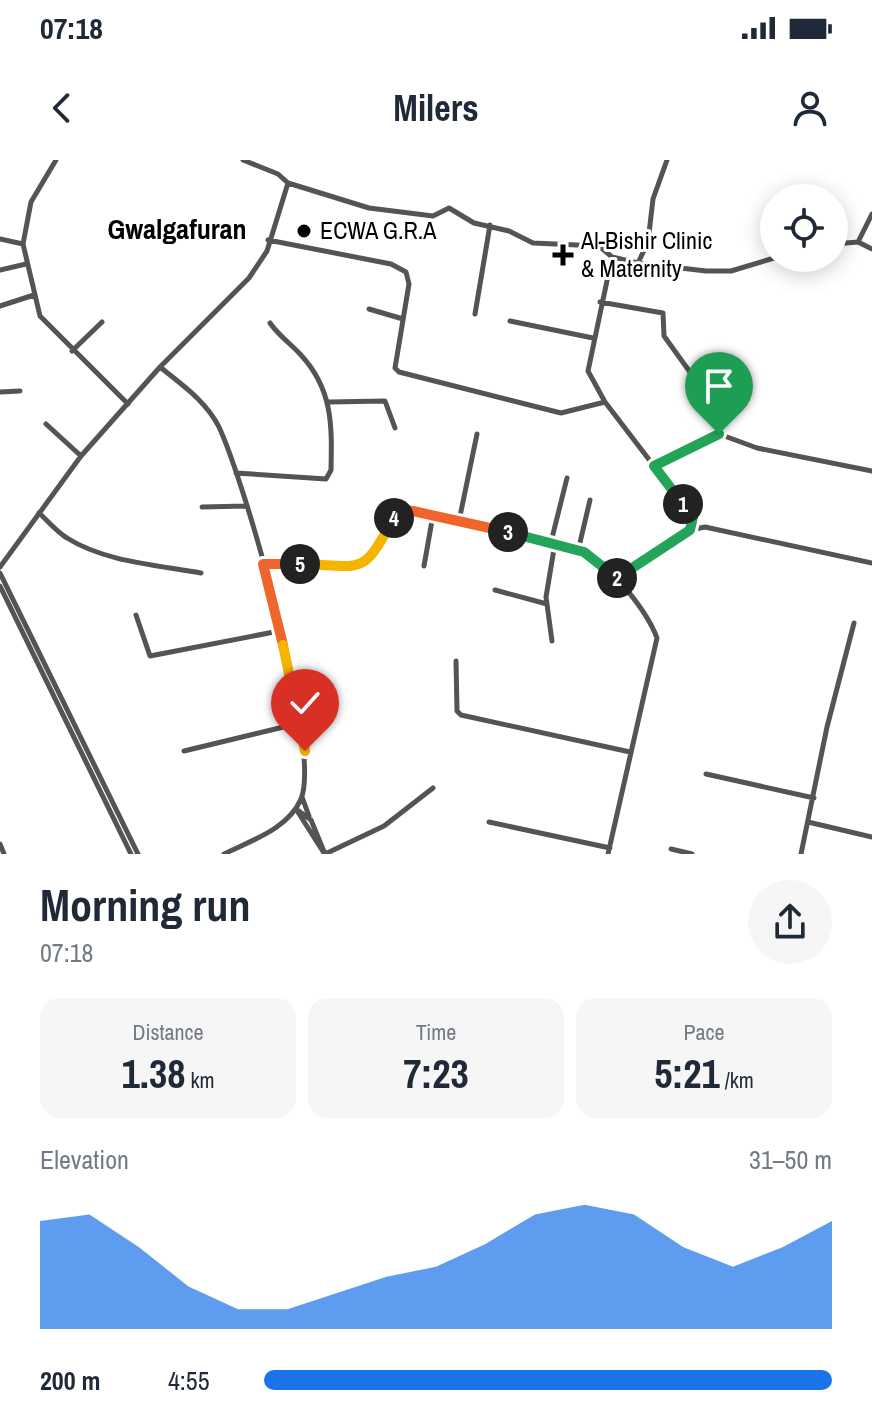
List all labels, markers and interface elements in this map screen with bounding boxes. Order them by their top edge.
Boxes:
text: 07:18 [40,8,103,48]
text: Milers [393,84,479,132]
icon: back [40,86,84,130]
icon: person [788,86,832,130]
map controls [760,184,848,272]
button: locate [760,184,848,272]
district label: Gwalgafuran [107,210,247,248]
place label: ECWA G.R.A [320,214,437,246]
marker: ECWA G.R.A [295,222,313,240]
place label: Al-Bishir Clinic & Maternity [580,224,712,284]
marker: Al-Bishir Clinic & Maternity [552,244,574,266]
pin [685,352,753,434]
icon: arrive [697,364,741,408]
pin: 1 [663,484,703,524]
text: 1 [678,489,688,519]
pin: 4 [374,498,414,538]
text: 4 [389,503,399,533]
pin: 3 [488,512,528,552]
text: 3 [503,517,513,547]
pin: 5 [280,544,320,584]
text: 5 [295,549,305,579]
pin: 2 [597,558,637,598]
text: 2 [612,563,622,593]
pin [271,669,339,751]
icon: check [283,681,327,725]
text: Morning run [40,875,250,935]
button: share [748,880,832,964]
text: 07:18 [40,935,93,970]
text: Distance [132,1017,204,1047]
text: Time [416,1017,456,1047]
text: Pace [683,1017,725,1047]
text: 1.38 [122,1047,185,1100]
text: 7:23 [403,1047,469,1100]
text: 5:21 [654,1047,720,1100]
text: km [185,1065,214,1095]
text: /km [720,1065,754,1095]
text: Elevation [40,1142,129,1177]
text: 31–50 m [749,1142,832,1177]
text: 200 m [40,1363,100,1398]
text: 4:55 [168,1363,210,1398]

